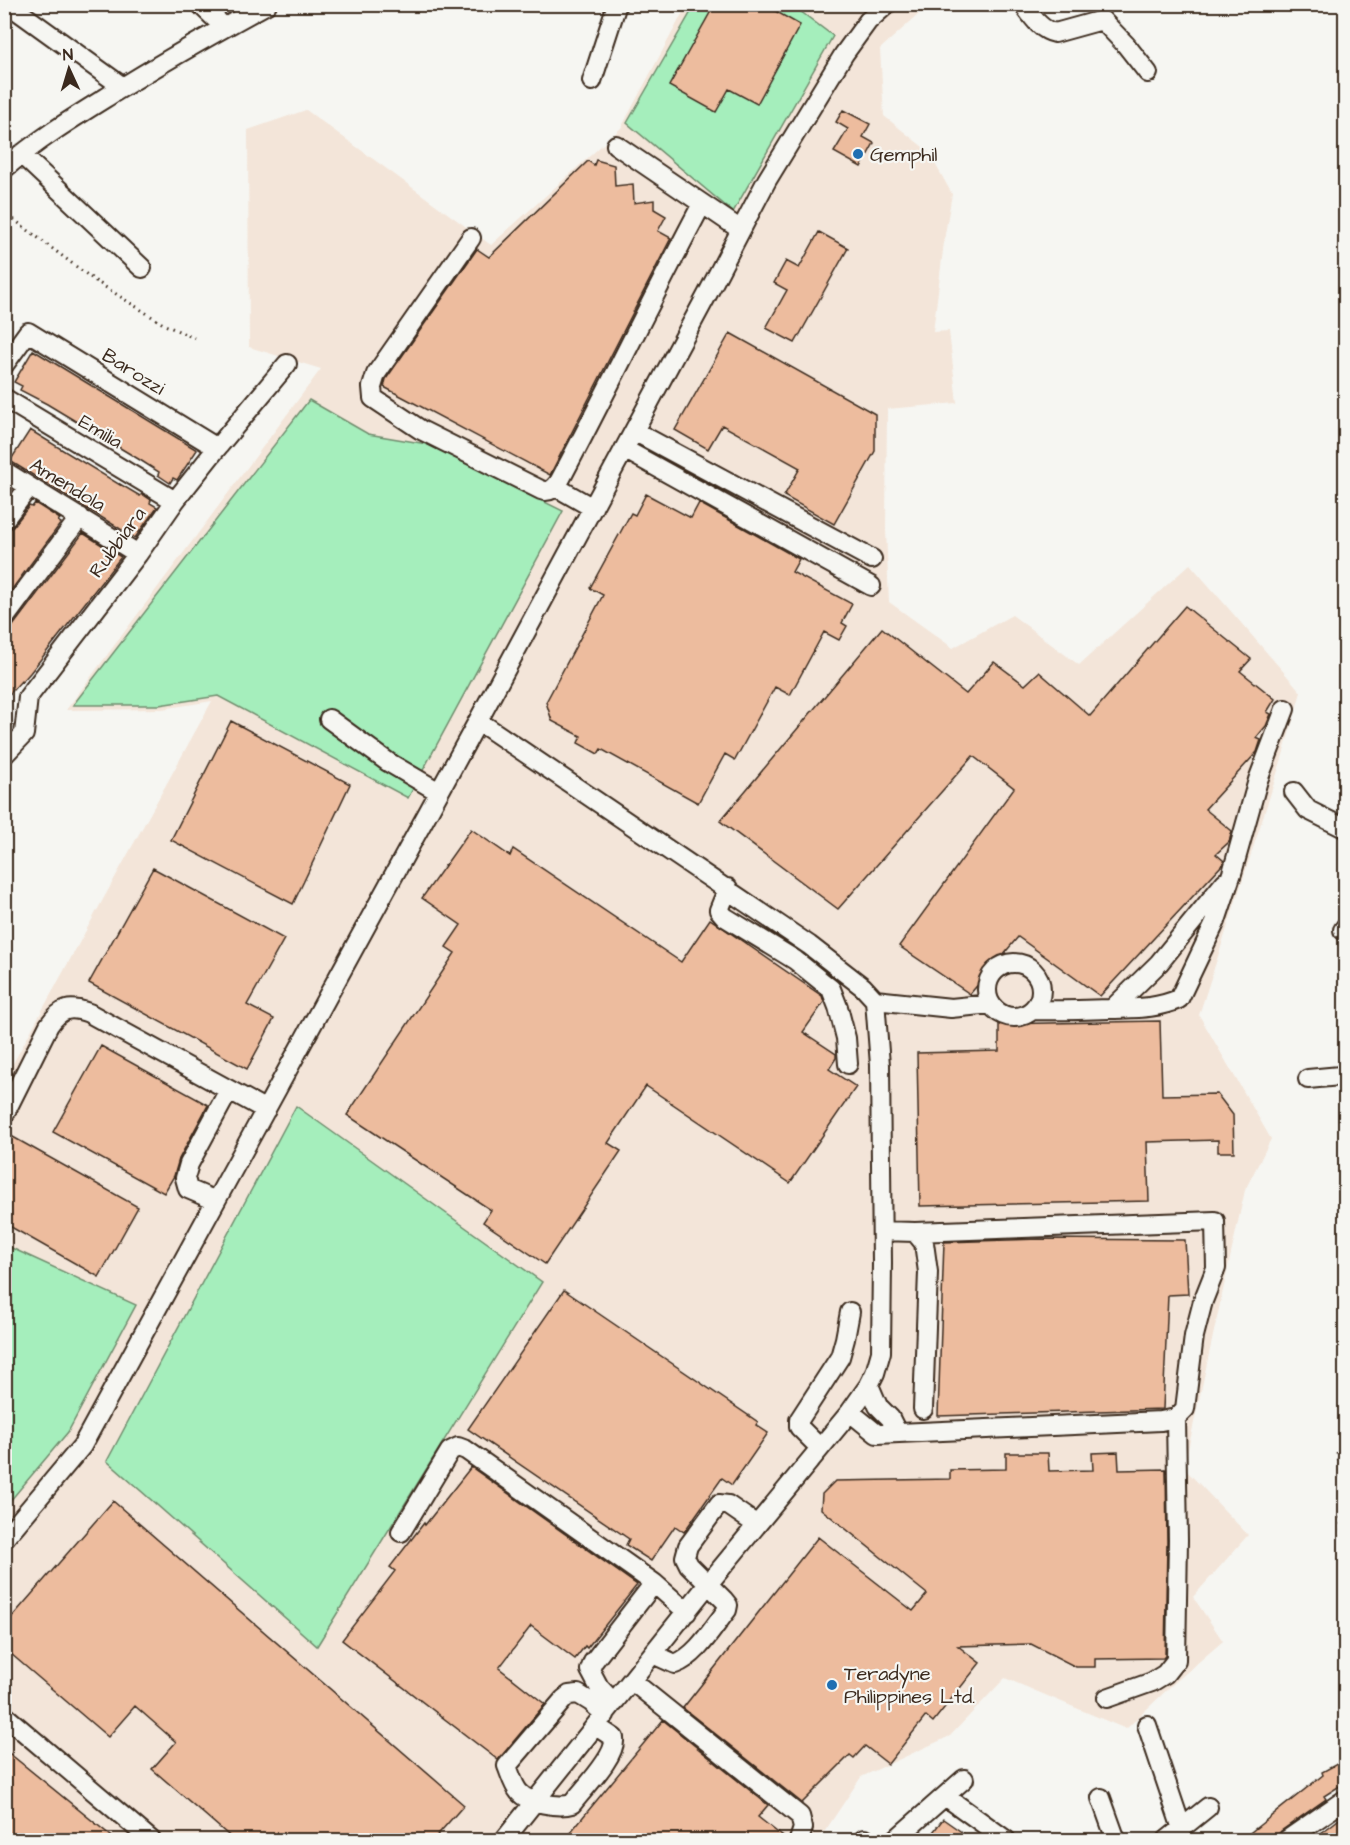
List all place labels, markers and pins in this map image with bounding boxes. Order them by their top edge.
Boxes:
place label: Gemphil [870,141,937,169]
marker: Gemphil [851,147,865,161]
place label: Teradyne Philippines Ltd. [844,1660,975,1711]
marker: Teradyne Philippines Ltd. [825,1678,839,1692]

